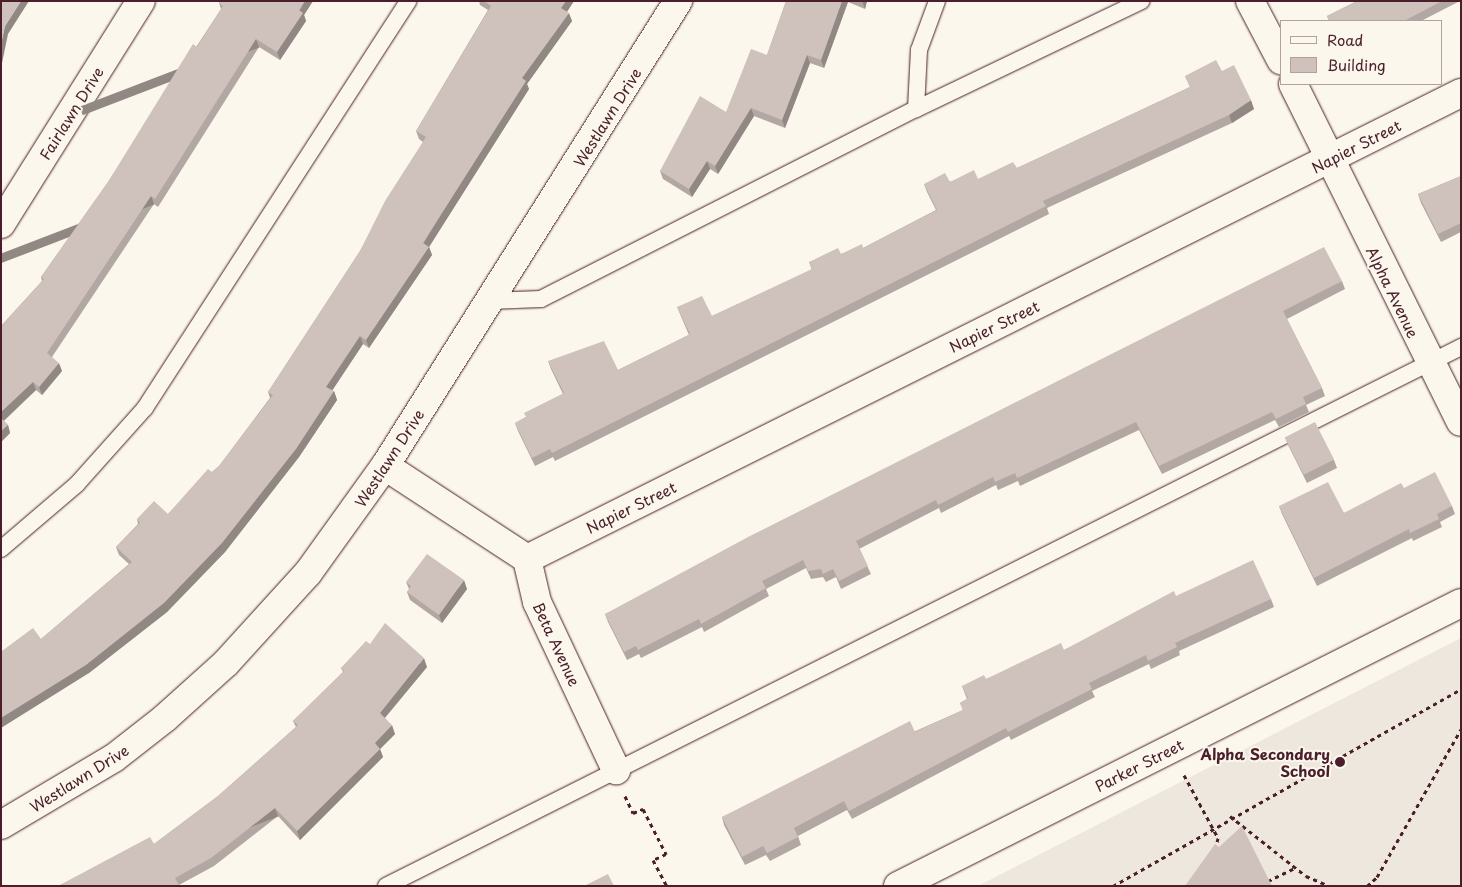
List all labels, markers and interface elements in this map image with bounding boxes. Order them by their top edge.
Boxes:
legend [1280,20,1442,85]
text: Road [1327,28,1363,51]
text: Building [1327,53,1386,76]
street label: Fairlawn Drive [35,63,107,163]
street label: Westlawn Drive [570,65,644,169]
street label: Napier Street [1308,116,1404,176]
street label: Alpha Avenue [1363,244,1423,340]
street label: Napier Street [946,296,1042,356]
street label: Westlawn Drive [351,406,427,510]
street label: Napier Street [583,477,679,537]
street label: Beta Avenue [530,599,584,689]
street label: Parker Street [1091,735,1187,795]
street label: Westlawn Drive [27,741,131,815]
place label: Alpha Secondary School [1200,744,1330,779]
marker: Alpha Secondary School [1334,756,1346,768]

